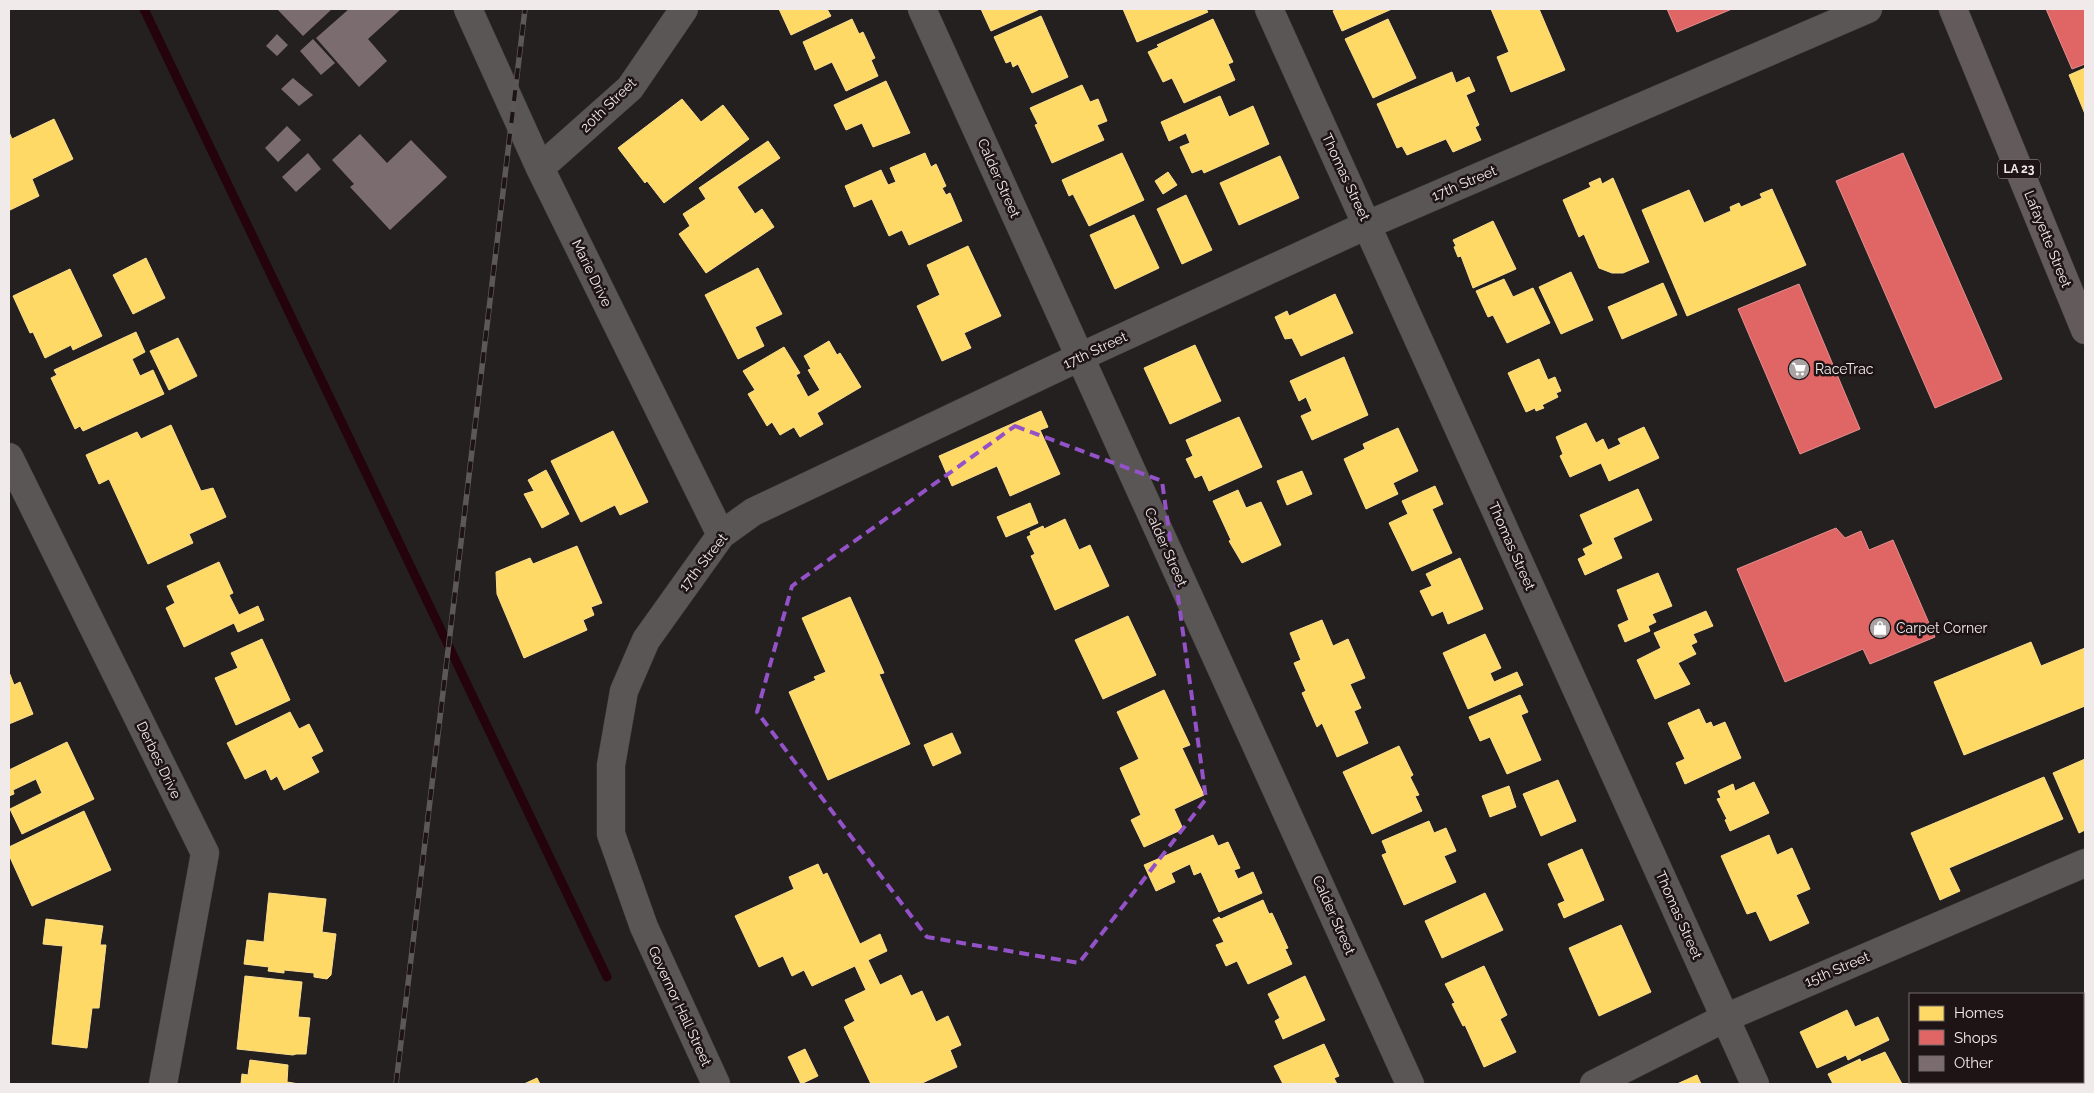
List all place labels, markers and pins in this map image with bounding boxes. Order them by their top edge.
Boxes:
supermarket icon: RaceTrac [1787,357,1811,381]
place label: RaceTrac [1815,361,1874,377]
shop icon: Carpet Corner [1868,616,1892,640]
place label: Carpet Corner [1896,620,1987,636]

